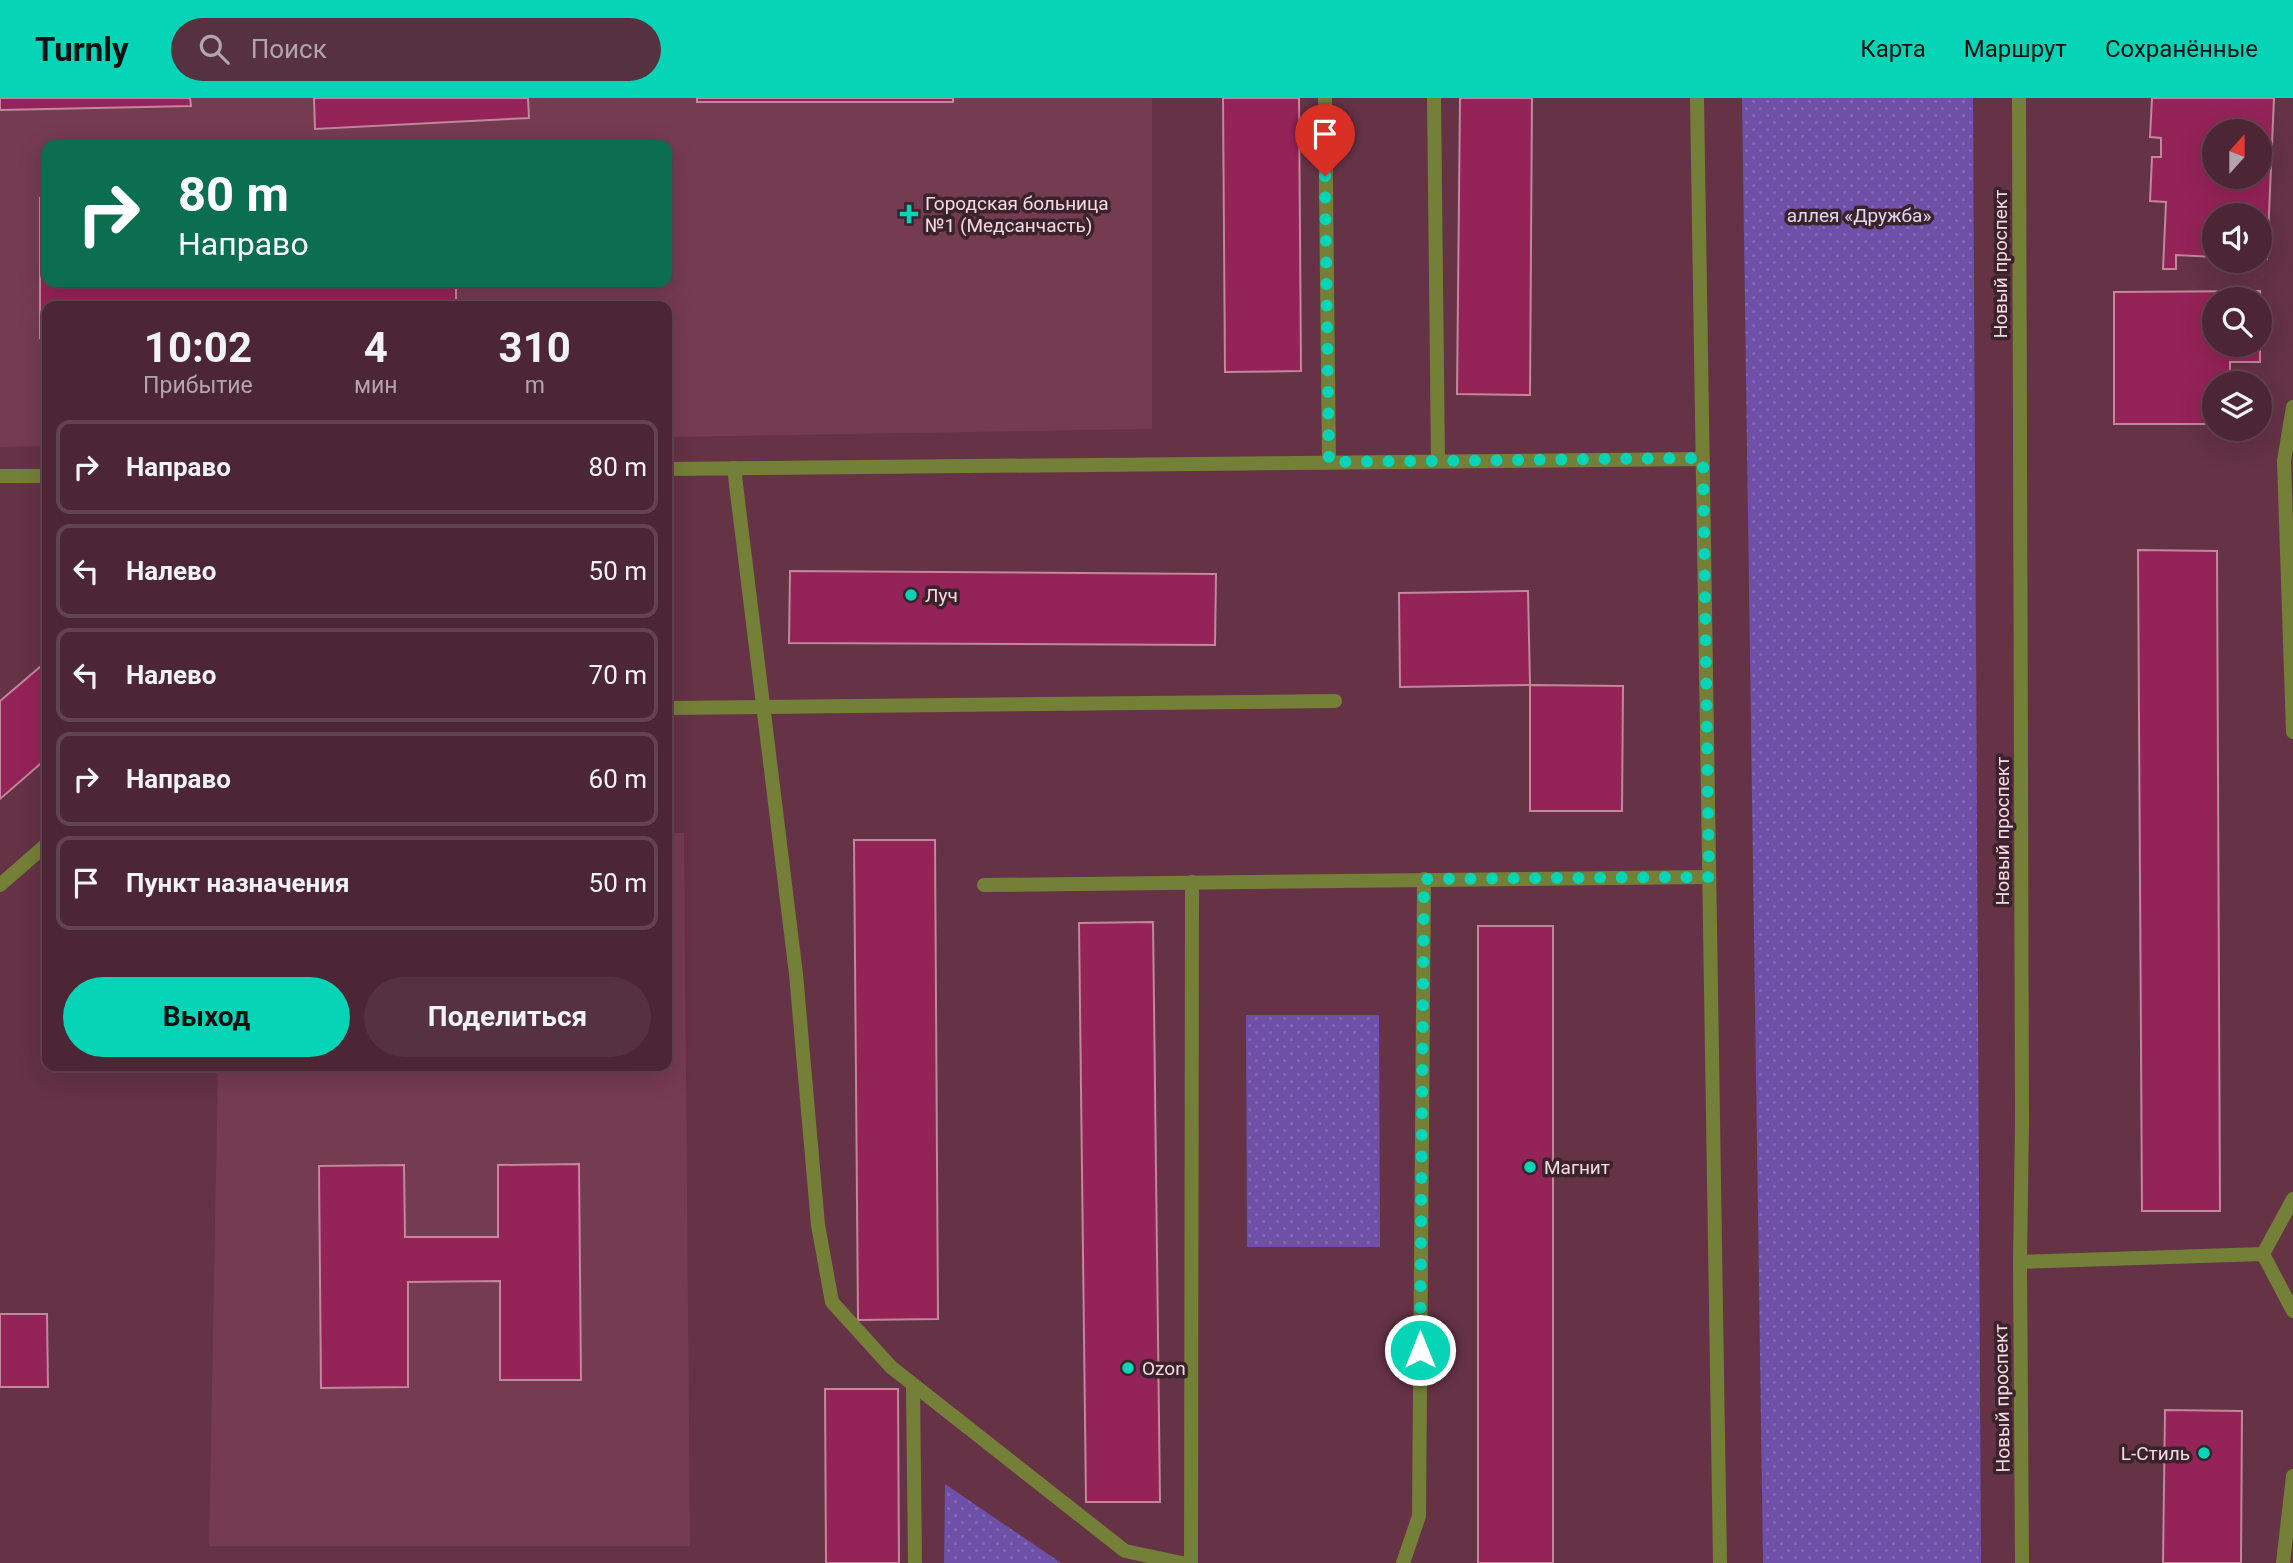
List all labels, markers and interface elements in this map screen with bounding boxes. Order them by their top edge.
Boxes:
search box [171,18,661,81]
text: Turnly [35,30,129,69]
icon: search [195,30,233,68]
text: Поиск [251,34,327,64]
text: Карта [1860,35,1926,63]
text: Маршрут [1964,35,2067,63]
text: Сохранённые [2105,35,2258,63]
pin [1295,104,1355,176]
icon: arrive [1306,115,1344,153]
north arrow [2202,119,2272,189]
map controls [2202,119,2272,441]
text: 80 m [178,166,289,223]
icon: right [63,168,154,259]
street label: Новый проспект [1989,190,2012,338]
place label: Городская больница №1 (Медсанчасть) [925,192,1109,237]
button: sound [2202,203,2272,273]
marker: Городская больница №1 (Медсанчасть) [899,204,919,224]
park label: аллея «Дружба» [1787,204,1931,227]
text: Направо [178,225,309,263]
button: search [2202,287,2272,357]
text: 10:02 [144,323,252,372]
text: 4 [364,323,388,372]
text: 310 [499,323,571,372]
button: layers [2202,371,2272,441]
text: Прибытие [143,372,253,399]
text: мин [354,372,398,399]
text: m [525,372,545,399]
icon: right [67,448,105,486]
text: Направо [126,452,231,482]
text: 80 m [589,452,647,482]
icon: left [67,552,105,590]
text: Налево [126,556,216,586]
text: 50 m [589,556,647,586]
place label: Луч [925,584,958,607]
marker: Луч [903,587,919,603]
icon: left [67,656,105,694]
text: Налево [126,660,216,690]
text: 70 m [589,660,647,690]
street label: Новый проспект [1991,757,2014,905]
icon: right [67,760,105,798]
text: Направо [126,764,231,794]
text: 60 m [589,764,647,794]
icon: arrive [67,864,105,902]
text: Пункт назначения [126,868,350,898]
text: 50 m [589,868,647,898]
button: Выход [63,977,350,1057]
button: Поделиться [364,977,651,1057]
place label: Магнит [1544,1156,1610,1179]
marker: Магнит [1522,1159,1538,1175]
position arrow [1383,1313,1457,1387]
street label: Новый проспект [1989,1324,2015,1472]
place label: Ozon [1142,1357,1186,1380]
marker: Ozon [1120,1360,1136,1376]
place label: L-Стиль [2121,1442,2190,1465]
marker: L-Стиль [2196,1445,2212,1461]

